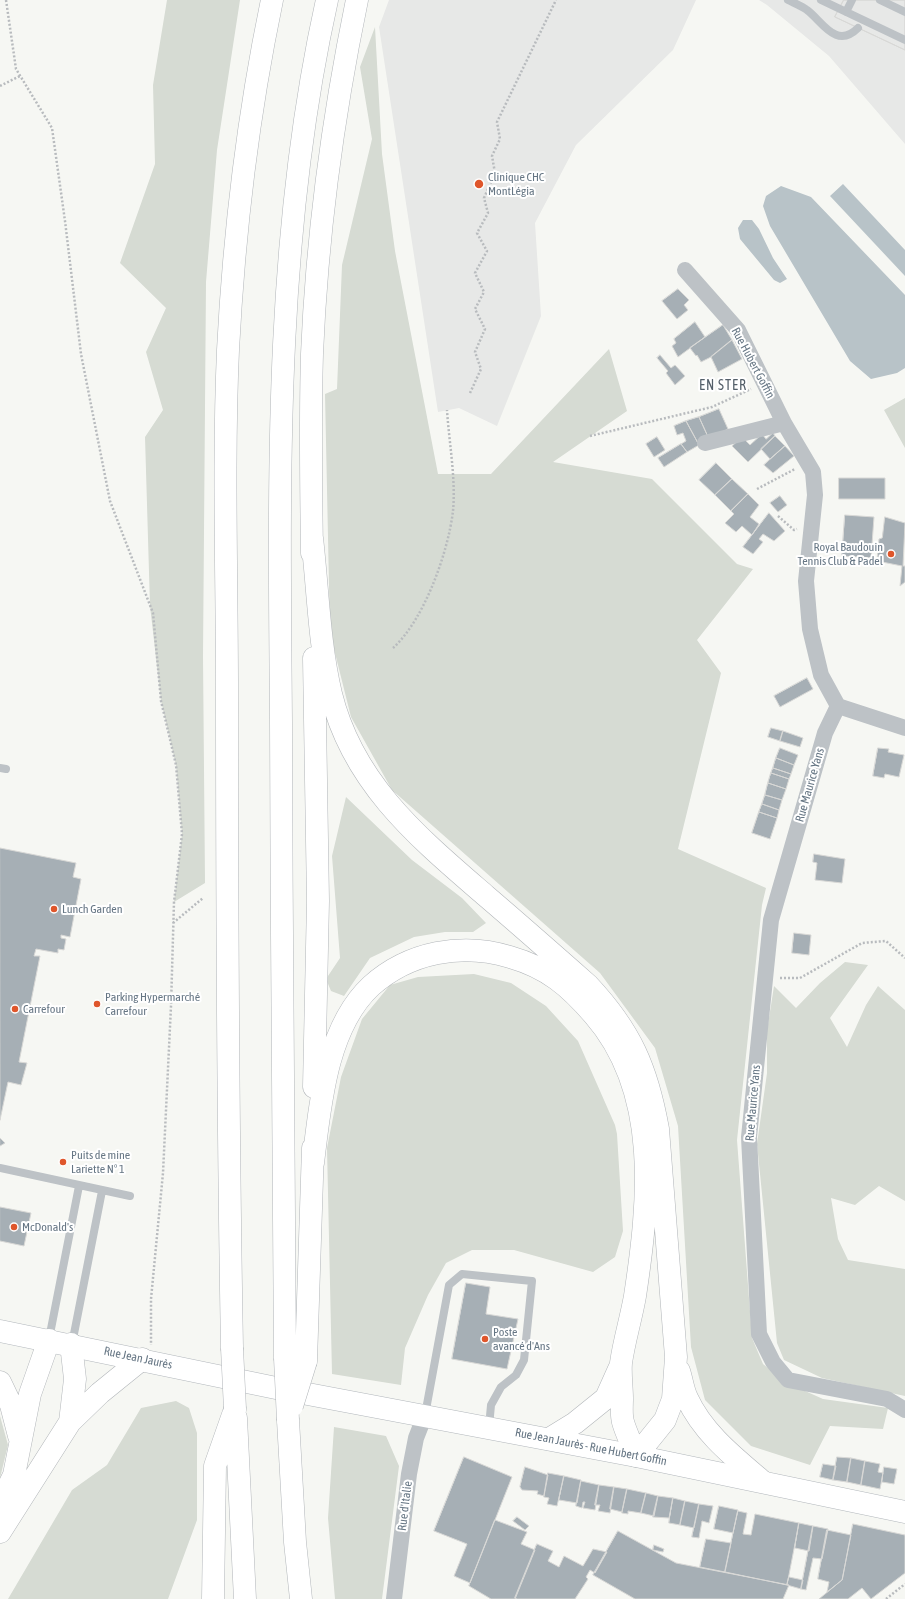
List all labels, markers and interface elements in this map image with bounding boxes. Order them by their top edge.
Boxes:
place label: Clinique CHC MontLégia [488,170,544,198]
marker: Clinique CHC MontLégia [473,178,485,190]
street label: Rue Hubert Goffin [728,325,778,401]
district label: EN STER [699,378,747,394]
place label: Royal Baudouin Tennis Club & Padel [798,540,883,568]
marker: Royal Baudouin Tennis Club & Padel [886,549,896,559]
street label: Rue Maurice Yans [793,746,827,824]
place label: Lunch Garden [62,902,123,916]
marker: Lunch Garden [49,904,59,914]
place label: Parking Hypermarché Carrefour [105,990,200,1018]
marker: Parking Hypermarché Carrefour [92,999,102,1009]
place label: Carrefour [23,1002,65,1016]
marker: Carrefour [10,1004,20,1014]
street label: Rue Maurice Yans [742,1064,764,1142]
place label: Puits de mine Lariette N° 1 [71,1148,130,1176]
marker: Puits de mine Lariette N° 1 [58,1157,68,1167]
place label: McDonald's [22,1220,73,1234]
marker: McDonald's [9,1222,19,1232]
place label: Poste avancé d'Ans [493,1325,550,1353]
marker: Poste avancé d'Ans [480,1334,490,1344]
street label: Rue Jean Jaurès [102,1344,174,1372]
street label: Rue Jean Jaurès - Rue Hubert Goffin [514,1425,668,1469]
street label: Rue d'Italie [395,1480,415,1532]

